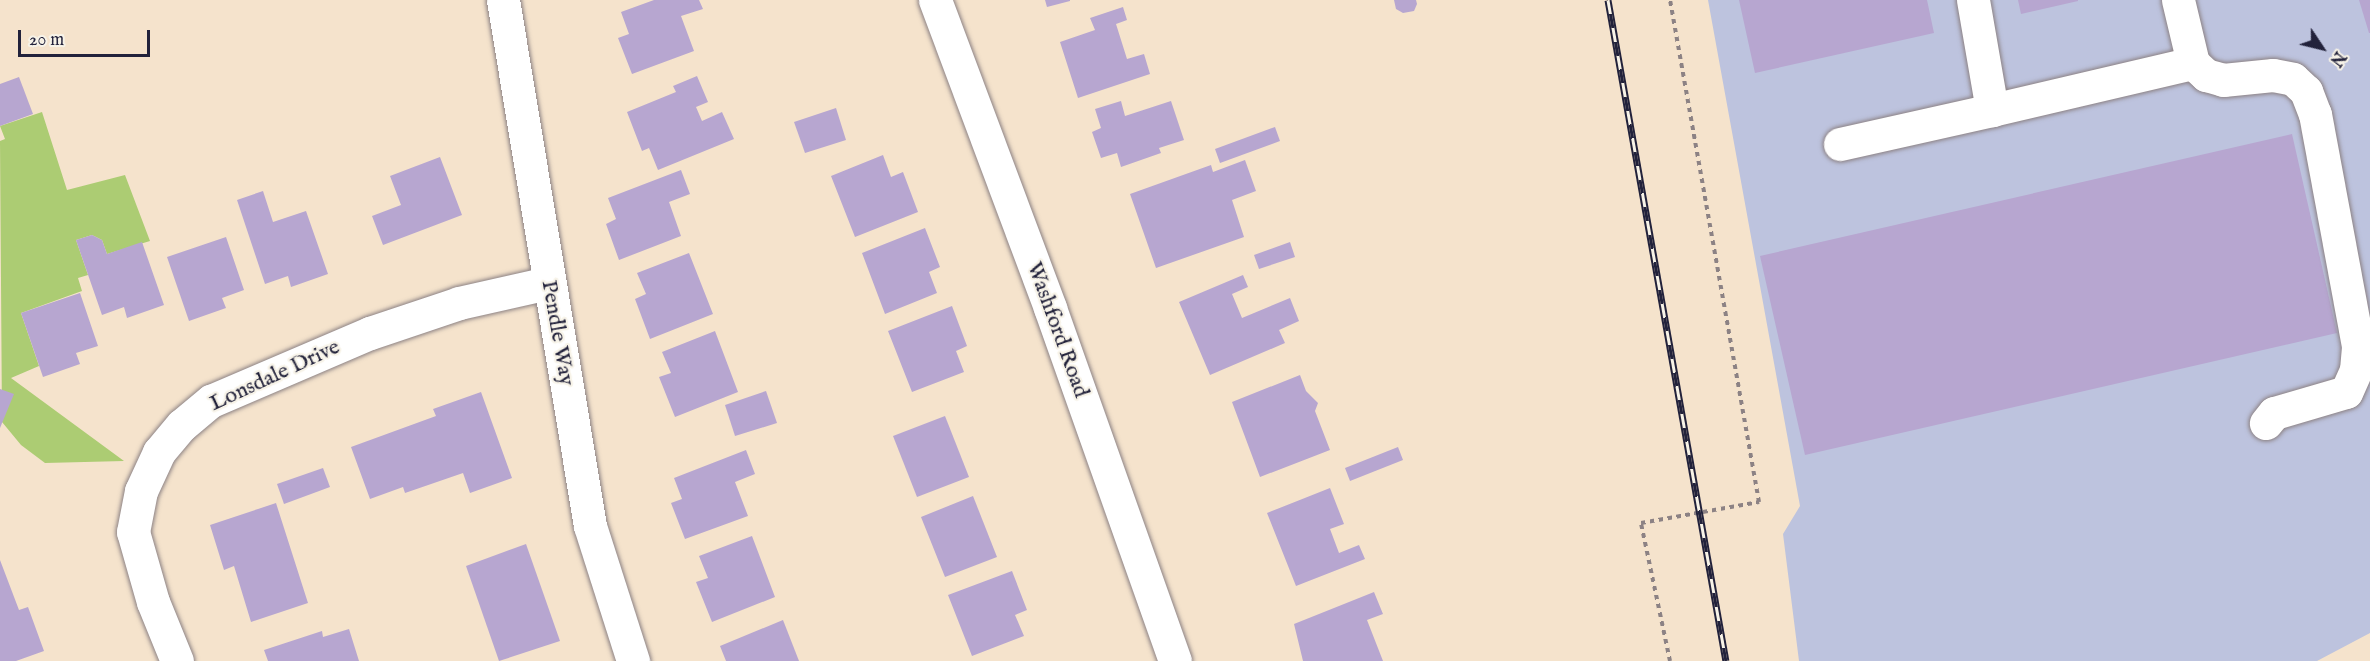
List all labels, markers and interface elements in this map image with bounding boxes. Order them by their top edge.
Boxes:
scale bar [21,18,153,56]
north arrow [2292,18,2352,78]
text: 20 m [29,29,64,52]
text: N [2325,47,2349,70]
street label: Washford Road [1020,259,1094,401]
street label: Pendle Way [535,278,579,388]
street label: Lonsdale Drive [206,334,344,418]

